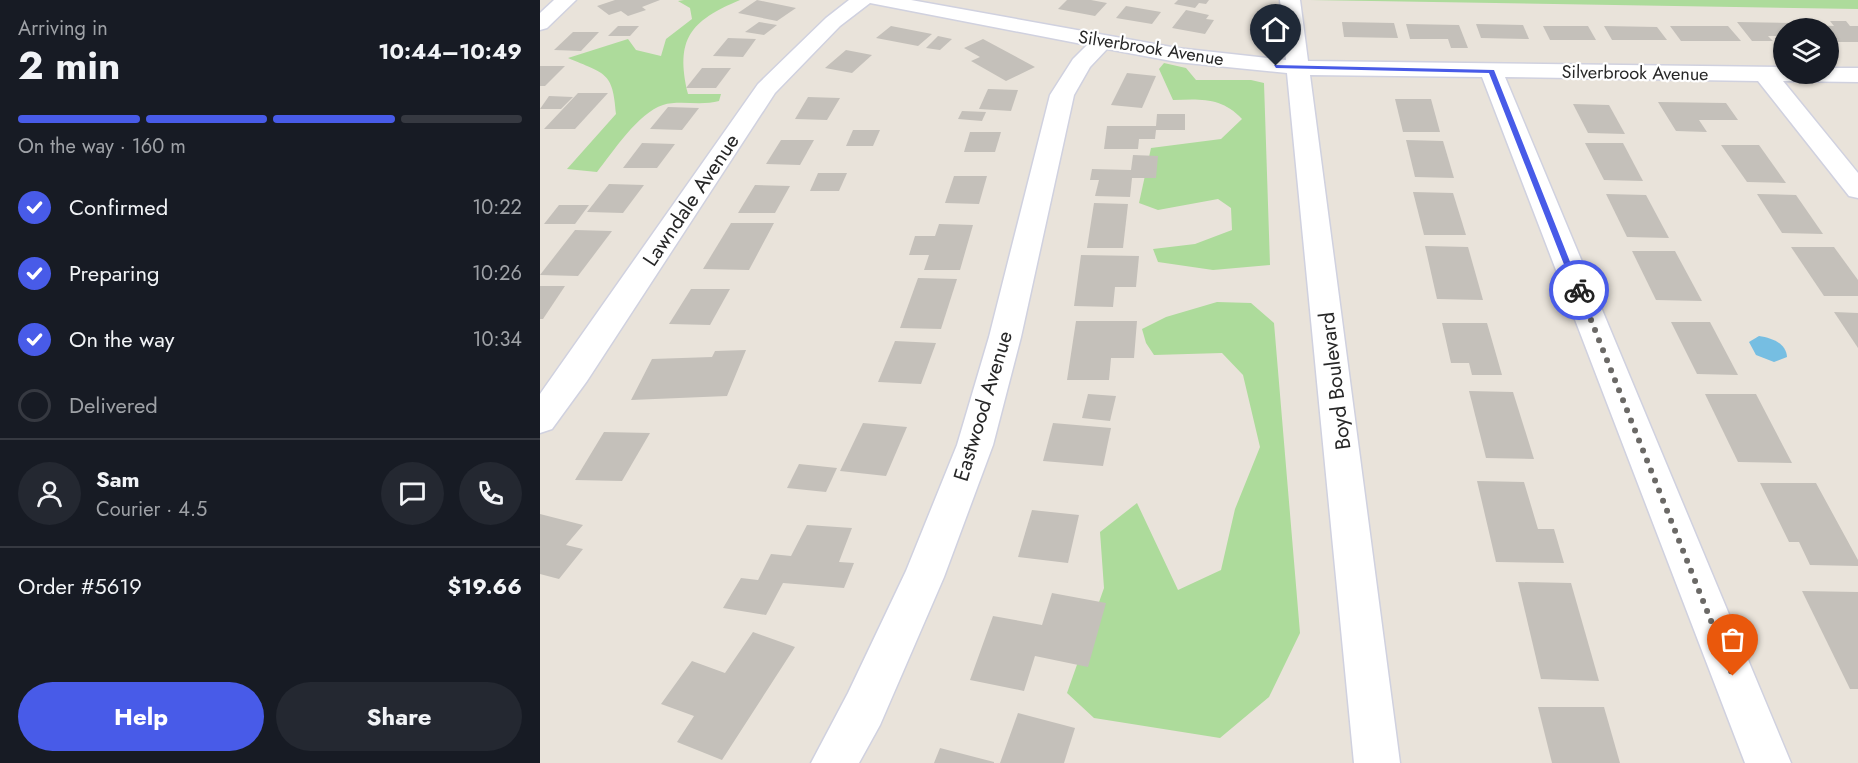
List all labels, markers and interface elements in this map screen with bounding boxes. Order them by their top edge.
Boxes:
pin [1250,4,1301,66]
icon: home [1259,13,1292,46]
text: Arriving in [18,14,108,43]
map controls [1773,18,1839,84]
button: layers [1773,18,1839,84]
street label: Silverbrook Avenue [1076,24,1226,72]
text: 10:44–10:49 [378,35,522,67]
text: 2 min [18,37,120,94]
street label: Silverbrook Avenue [1561,59,1709,87]
street label: Lawndale Avenue [635,128,747,272]
text: On the way · 160 m [18,132,186,161]
icon: check [18,191,51,224]
text: Confirmed [69,191,168,223]
text: 10:22 [472,193,522,222]
icon: check [18,257,51,290]
text: Preparing [69,257,160,289]
text: 10:26 [472,259,522,288]
courier [1549,260,1609,320]
icon: bike [1563,274,1596,307]
street label: Boyd Boulevard [1312,310,1358,452]
icon: check [18,323,51,356]
text: On the way [69,323,174,355]
text: 10:34 [472,325,522,354]
street label: Eastwood Avenue [946,327,1020,485]
text: Delivered [69,389,158,421]
button: person [18,462,81,525]
button: chat [381,462,444,525]
button: phone [459,462,522,525]
text: Sam [96,463,140,495]
text: Courier · 4.5 [96,495,207,524]
text: Order #5619 [18,570,142,602]
text: $19.66 [447,570,522,602]
pin [1707,614,1758,676]
icon: bag [1716,623,1749,656]
button: Help [18,682,264,751]
button: Share [276,682,522,751]

